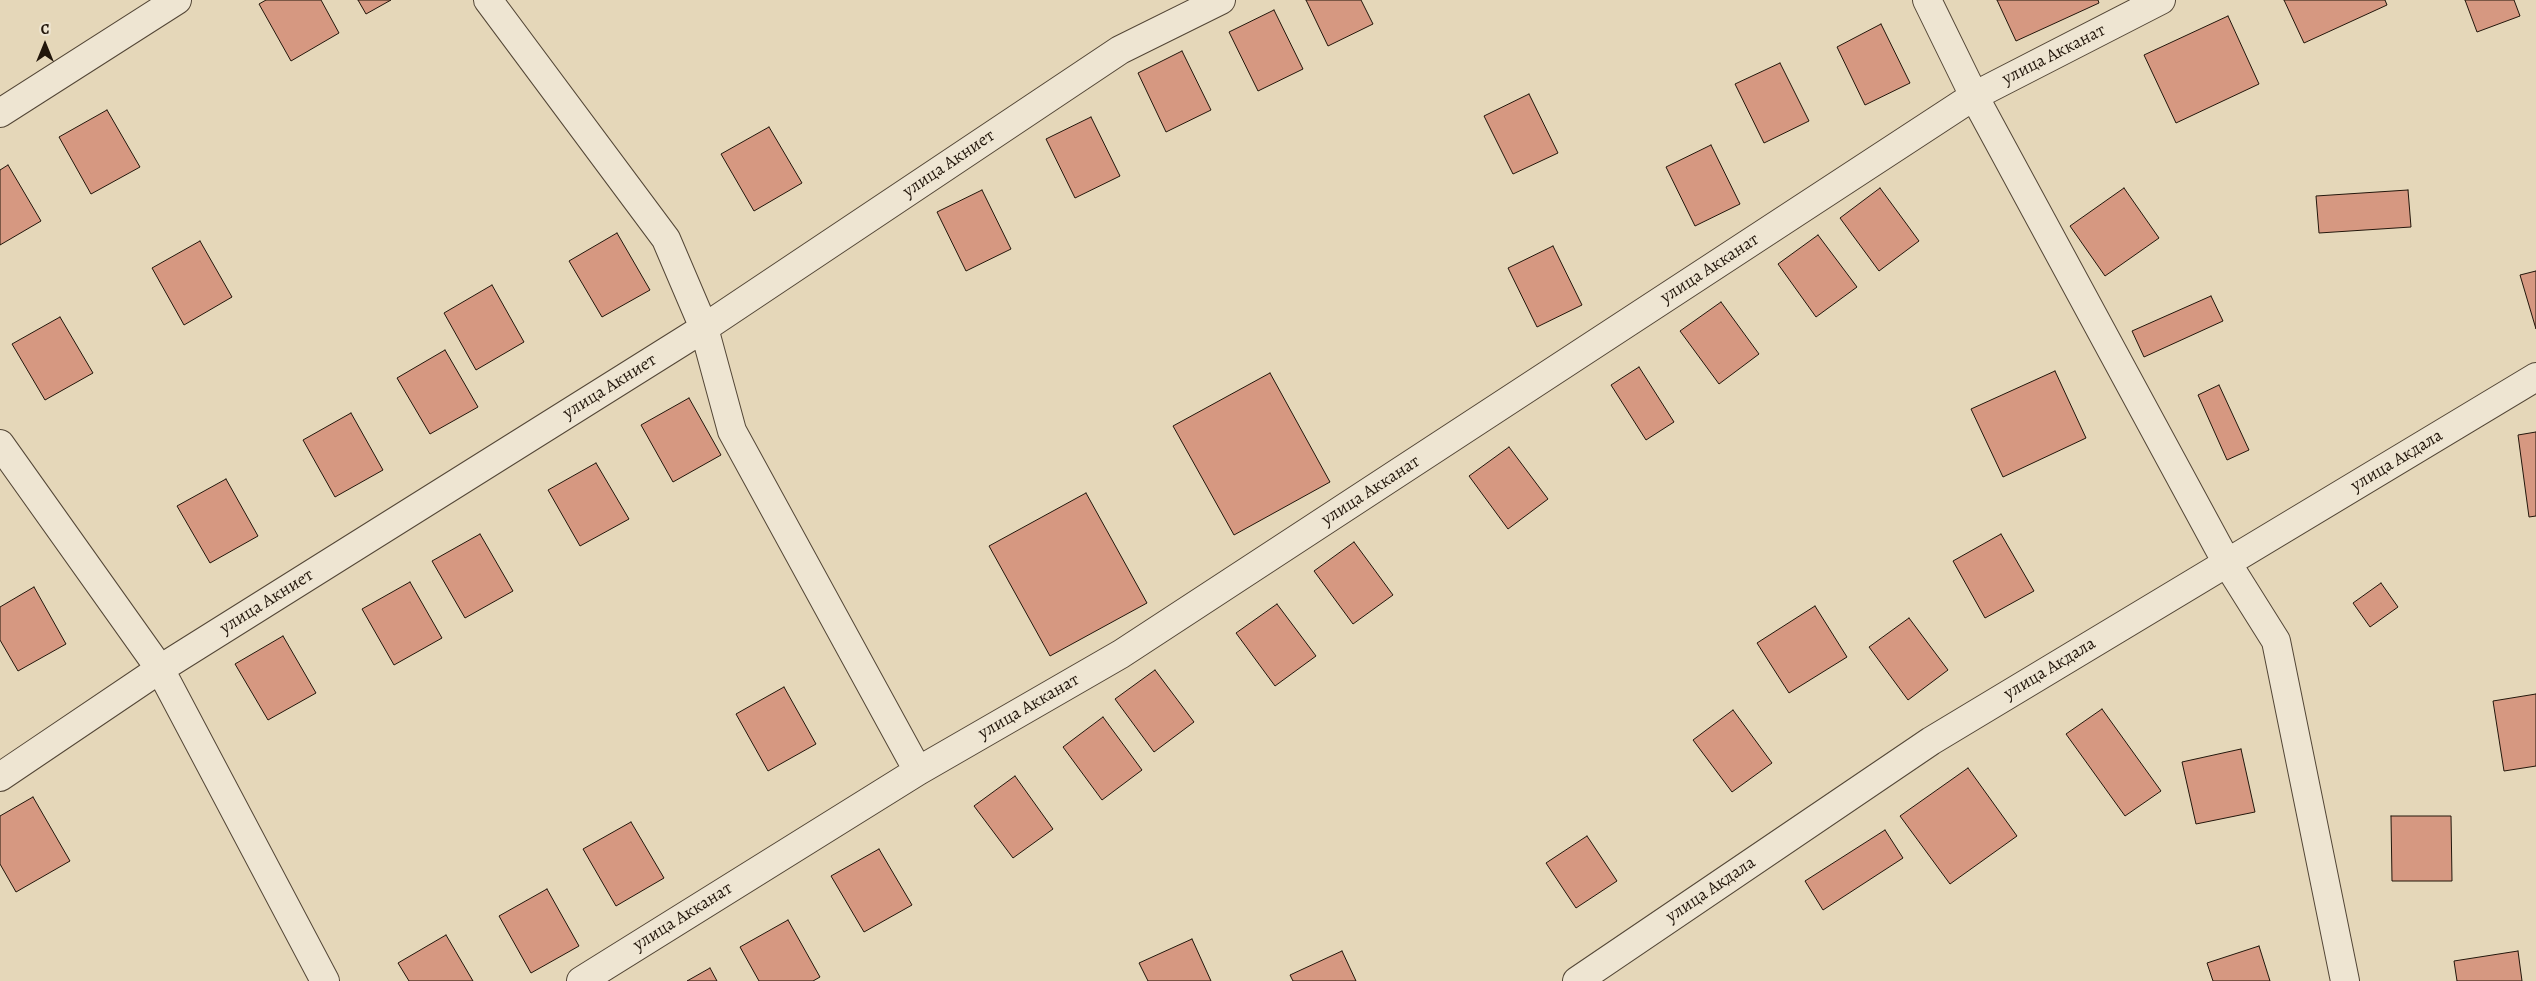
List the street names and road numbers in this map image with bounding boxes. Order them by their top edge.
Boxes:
street label: улица Акканат [1999,20,2109,90]
street label: улица Акниет [899,125,999,203]
street label: улица Акканат [1657,229,1763,309]
street label: улица Акниет [559,350,661,424]
street label: улица Акдала [2347,425,2447,497]
street label: улица Акканат [1318,451,1424,531]
street label: улица Акниет [216,565,318,639]
street label: улица Акдала [2000,633,2100,705]
street label: улица Акканат [975,669,1083,745]
street label: улица Акдала [1662,852,1760,928]
street label: улица Акканат [629,878,737,956]

